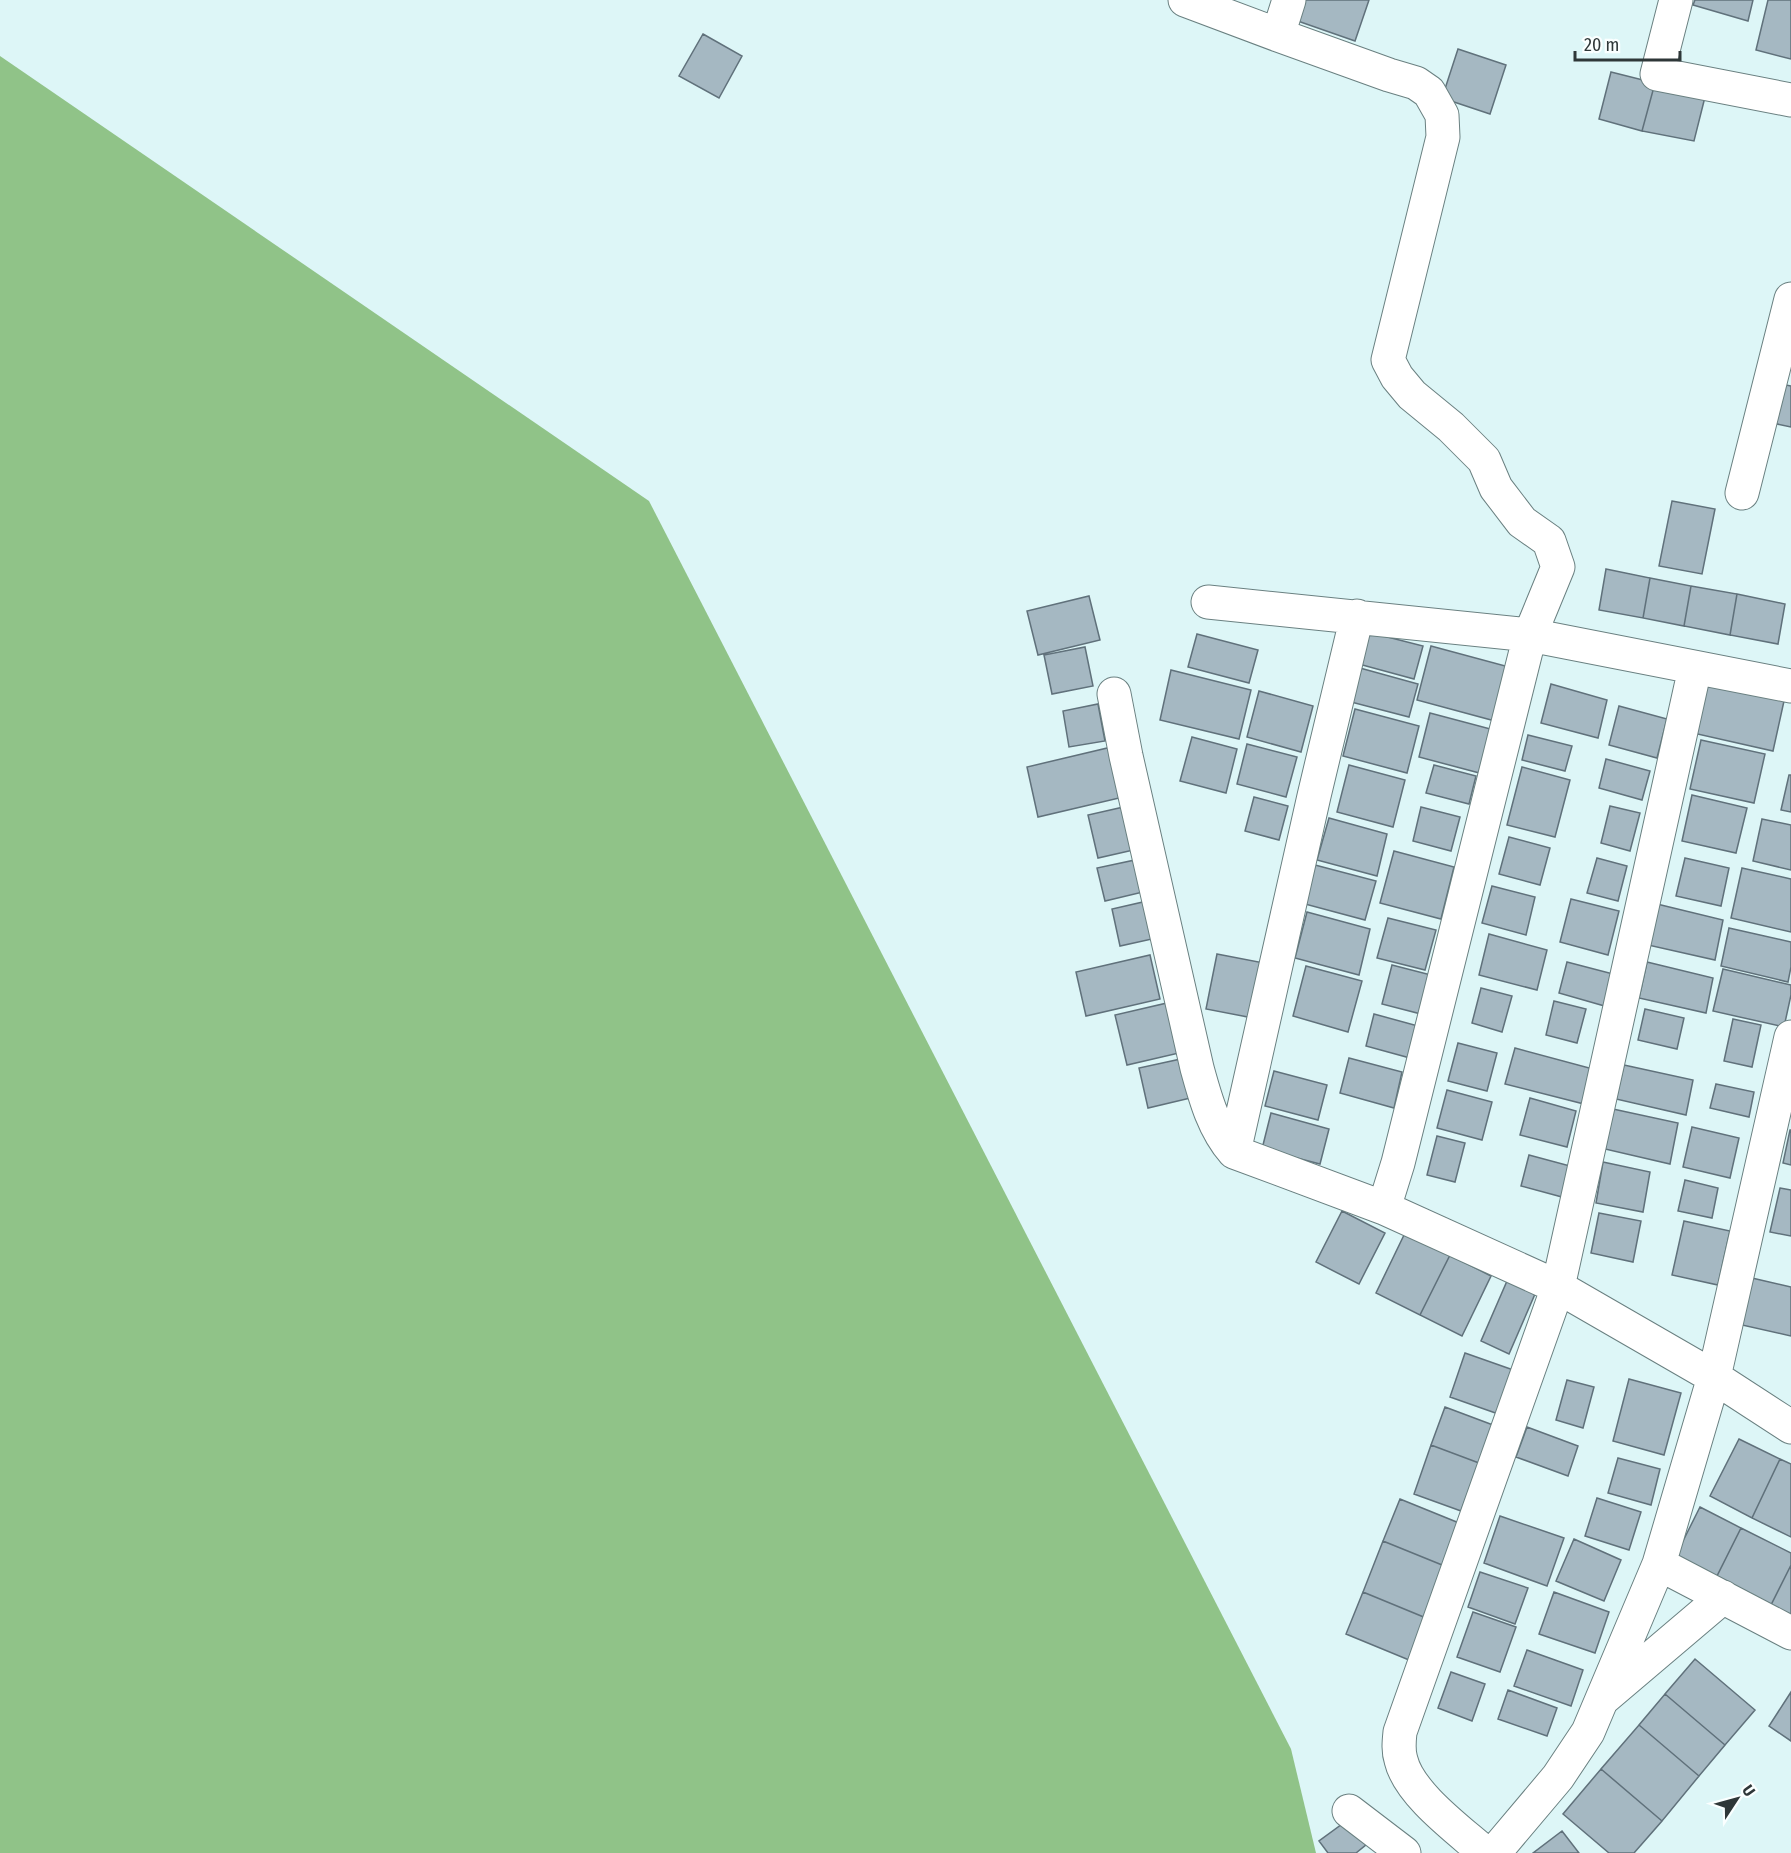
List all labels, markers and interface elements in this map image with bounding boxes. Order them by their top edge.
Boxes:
scale bar [1575,24,1680,62]
text: 20 m [1584,34,1619,56]
north arrow [1707,1769,1767,1829]
text: U [1738,1781,1759,1800]

